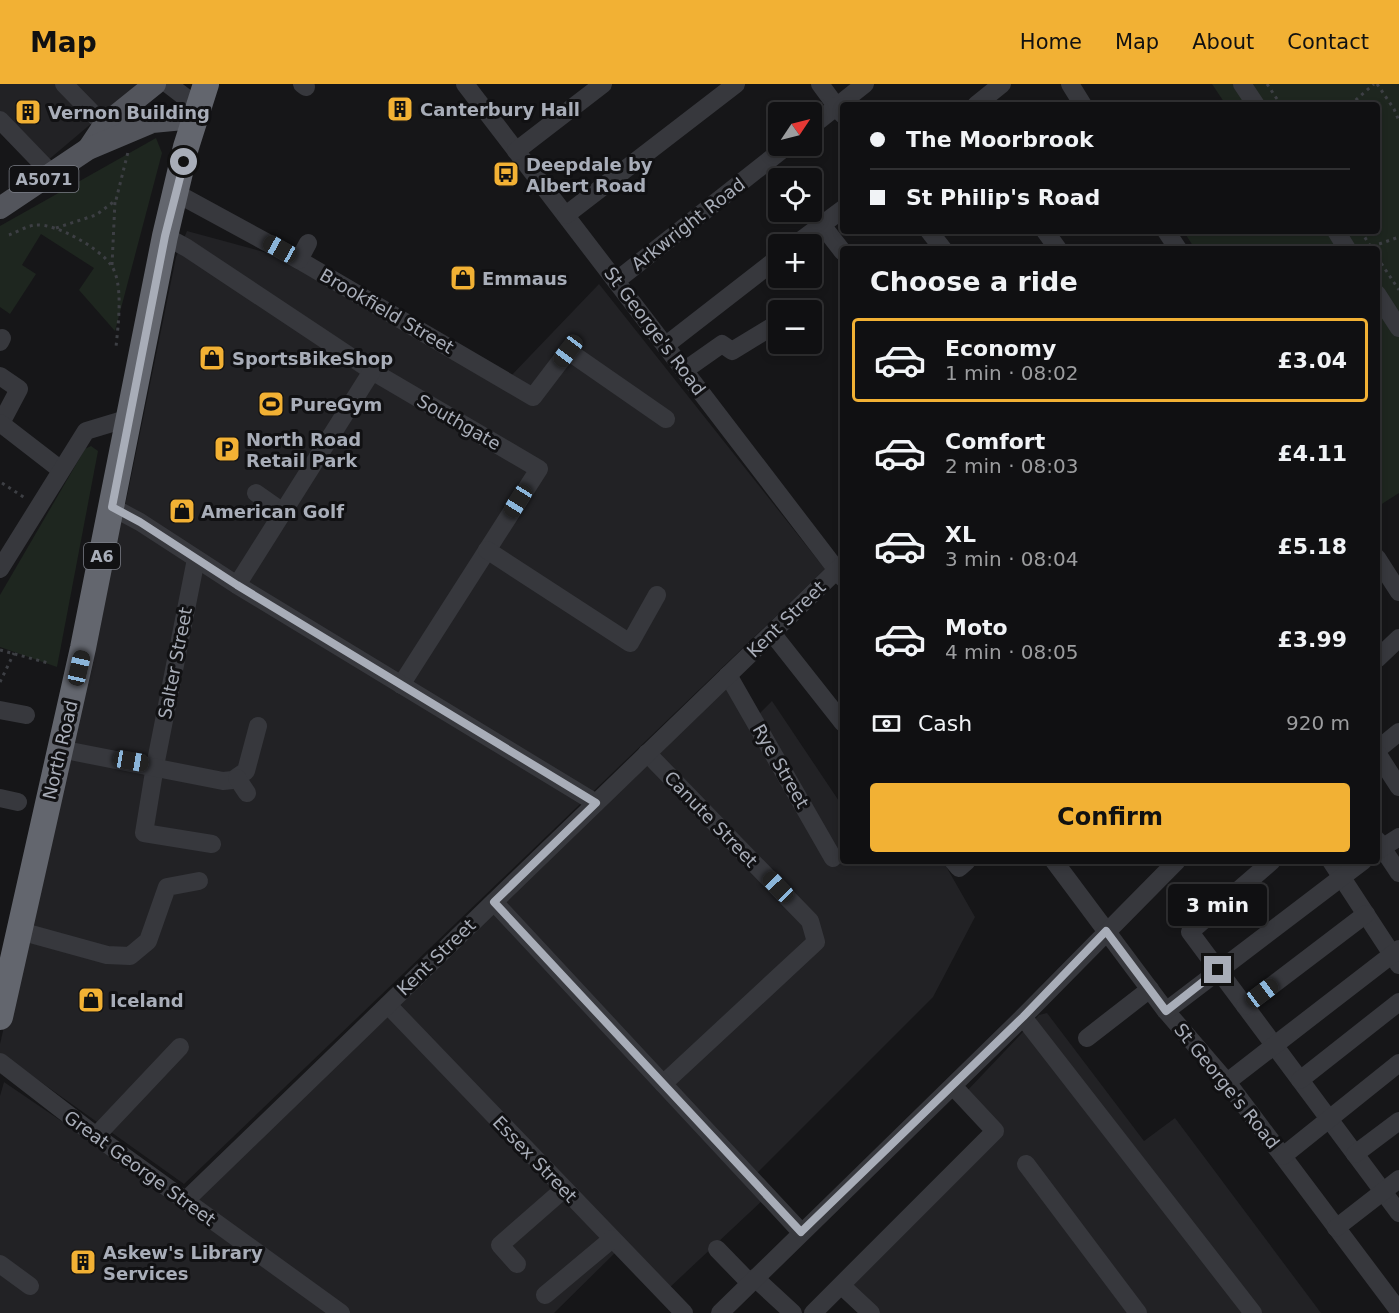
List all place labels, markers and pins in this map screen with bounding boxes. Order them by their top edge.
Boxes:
building icon: Canterbury Hall [385,94,415,124]
building icon: Vernon Building [13,97,43,127]
place label: Canterbury Hall [420,99,580,120]
place label: Vernon Building [48,102,210,123]
place label: Deepdale by Albert Road [526,154,653,196]
bus stop icon: Deepdale by Albert Road [491,159,521,189]
shop icon: Emmaus [448,263,478,293]
place label: Emmaus [482,268,567,289]
shop icon: SportsBikeShop [197,343,227,373]
place label: SportsBikeShop [232,348,393,369]
sports icon: PureGym [256,389,286,419]
place label: PureGym [290,394,382,415]
place label: North Road Retail Park [246,429,361,471]
parking icon: North Road Retail Park [212,434,242,464]
shop icon: American Golf [167,496,197,526]
place label: American Golf [201,501,344,522]
shop icon: Iceland [76,985,106,1015]
place label: Iceland [110,990,184,1011]
place label: Askew's Library Services [103,1242,263,1284]
building icon: Askew's Library Services [68,1247,98,1277]

